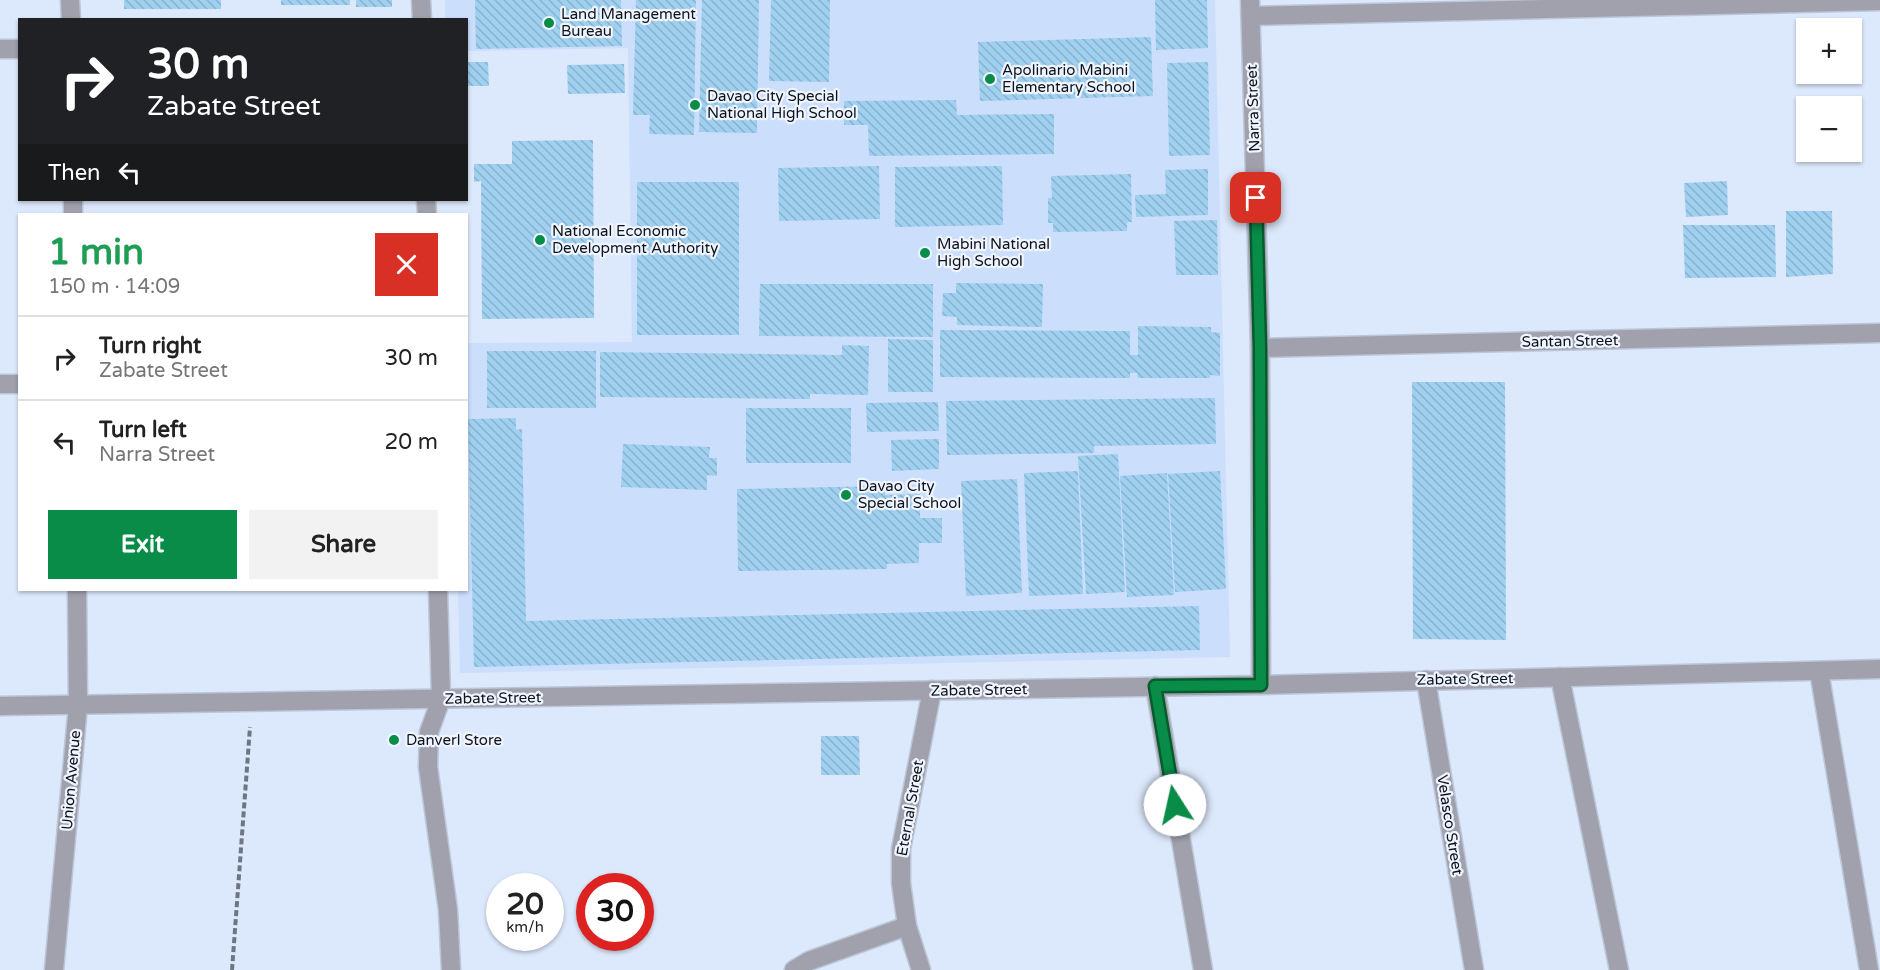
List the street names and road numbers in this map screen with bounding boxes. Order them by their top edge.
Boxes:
street label: Narra Street [1242,64,1264,152]
street label: Santan Street [1521,331,1619,351]
street label: Zabate Street [1417,669,1514,689]
street label: Zabate Street [931,680,1028,700]
street label: Zabate Street [445,688,542,708]
street label: Union Avenue [58,729,84,831]
street label: Eternal Street [893,758,927,857]
street label: Velasco Street [1433,774,1467,877]

